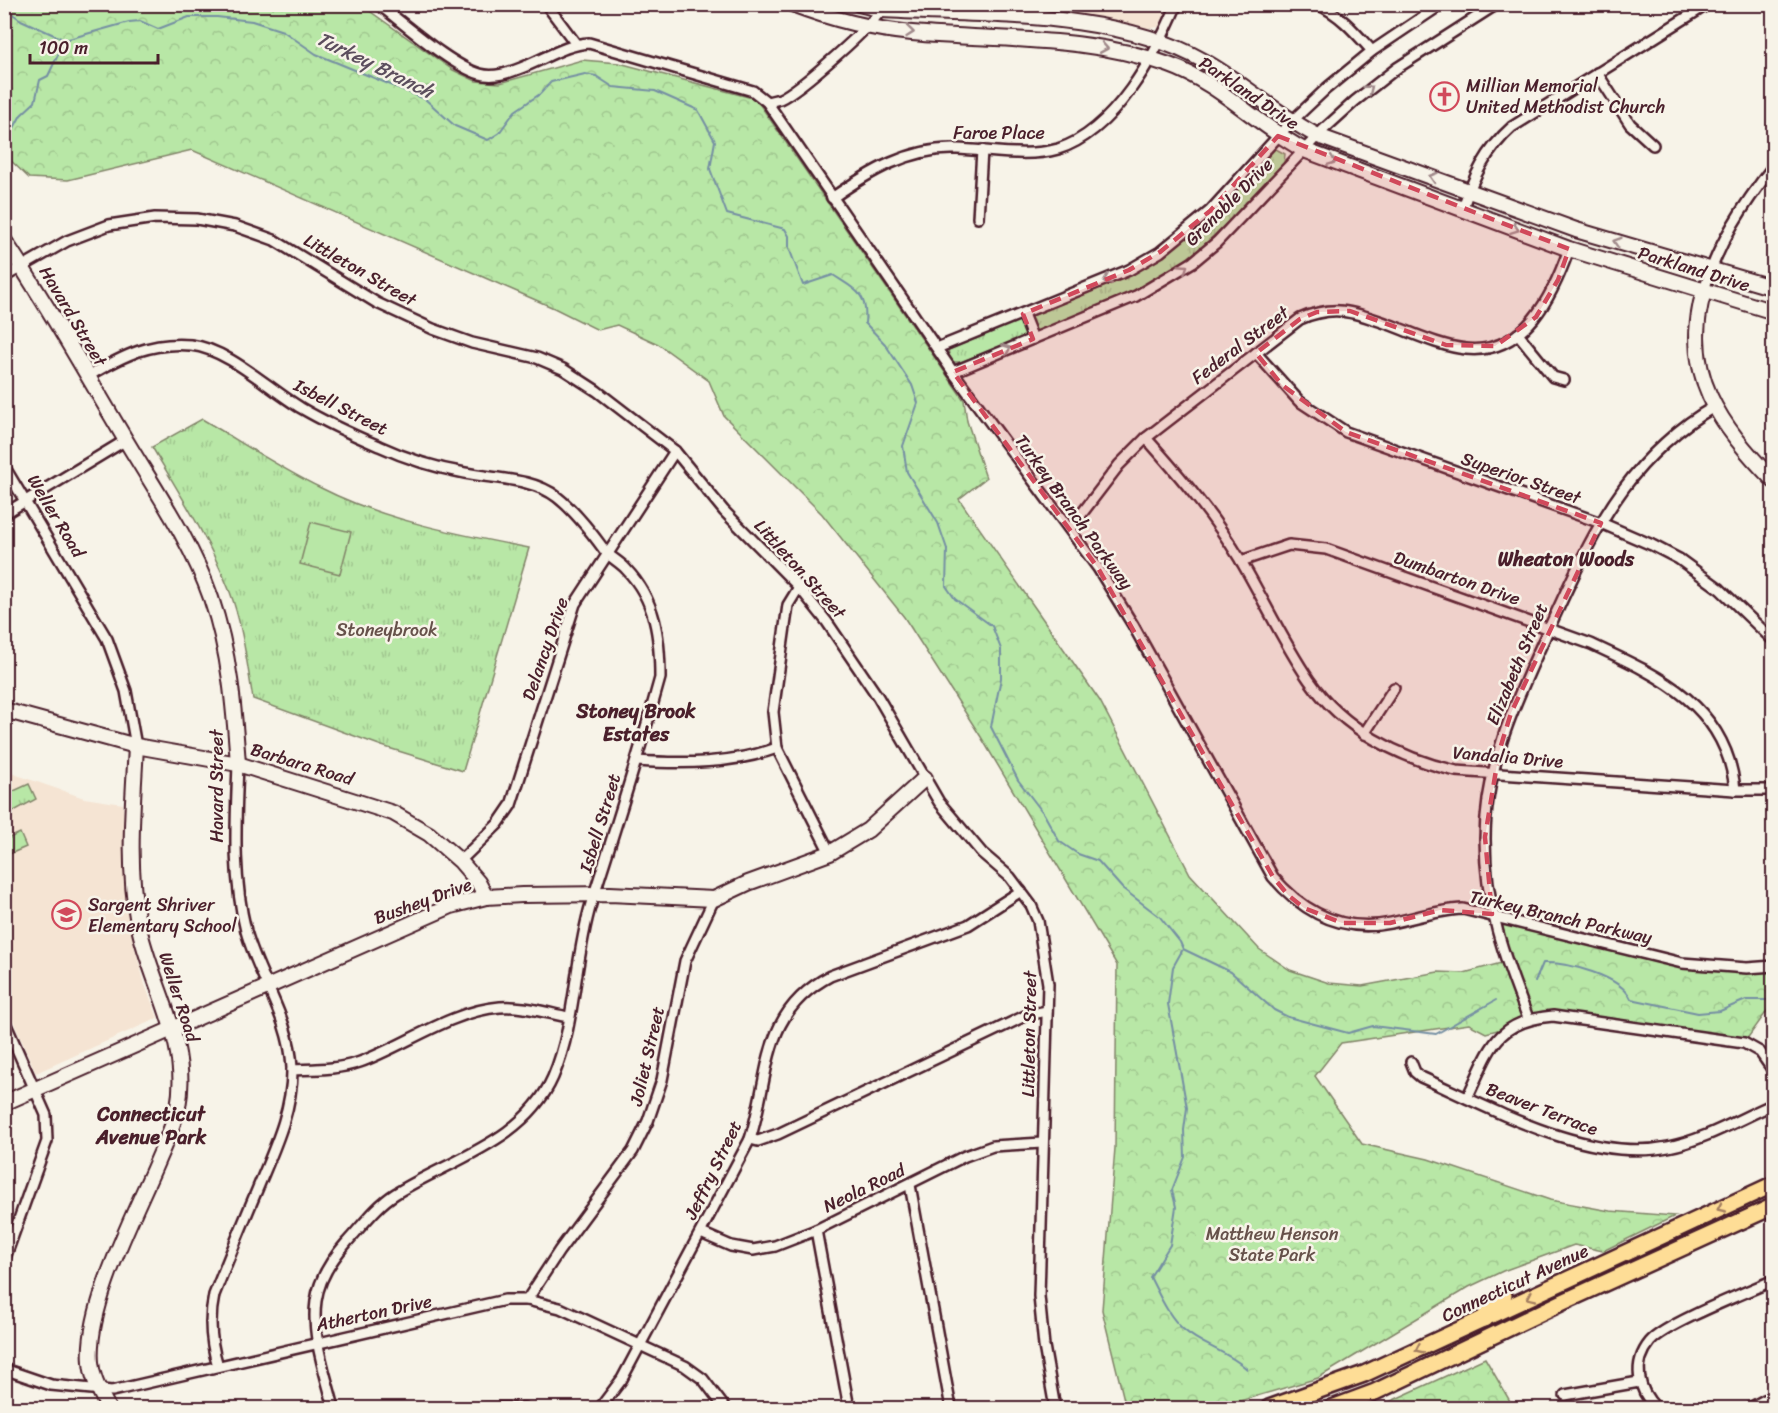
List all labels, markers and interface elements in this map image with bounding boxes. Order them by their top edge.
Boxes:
water label: Turkey Branch [310,22,441,109]
one-way arrow [905,25,914,38]
scale bar [30,27,158,65]
text: 100 m [39,32,88,64]
one-way arrow [1099,41,1109,54]
street label: Parkland Drive [1192,47,1306,139]
place label: Millian Memorial United Methodist Church [1466,70,1665,123]
church icon: Millian Memorial United Methodist Church [1429,80,1461,112]
one-way arrow [1363,86,1374,97]
street label: Faroe Place [953,117,1045,149]
street label: Grenoble Drive [1177,150,1281,254]
one-way arrow [1326,154,1337,166]
one-way arrow [1428,172,1439,185]
one-way arrow [1509,222,1520,235]
street label: Littleton Street [297,225,423,316]
one-way arrow [1612,237,1622,249]
street label: Parkland Drive [1634,237,1754,301]
street label: Havard Street [30,259,116,373]
one-way arrow [1178,263,1188,275]
one-way arrow [1102,272,1113,284]
street label: Federal Street [1184,297,1297,393]
one-way arrow [1001,344,1012,356]
street label: Isbell Street [287,369,394,444]
street label: Turkey Branch Parkway [1006,427,1142,597]
street label: Superior Street [1457,443,1586,514]
street label: Weller Road [18,468,94,565]
street label: Littleton Street [746,511,855,627]
street label: Dumbarton Drive [1389,541,1525,615]
district label: Wheaton Woods [1498,542,1635,577]
street label: Delancy Drive [512,593,578,705]
street label: Elizabeth Street [1477,598,1557,730]
park label: Stoneybrook [336,614,438,646]
district label: Stoney Brook Estates [575,694,696,752]
street label: Havard Street [201,729,233,843]
street label: Barbara Road [247,733,359,795]
street label: Vandalia Drive [1451,736,1565,778]
street label: Isbell Street [569,769,630,877]
street label: Bushey Drive [369,868,477,934]
street label: Turkey Branch Parkway [1467,880,1656,954]
place label: Sargent Shriver Elementary School [88,889,237,942]
school or university icon: Sargent Shriver Elementary School [51,899,83,931]
street label: Weller Road [149,948,209,1048]
street label: Littleton Street [1012,970,1046,1097]
street label: Joliet Street [620,1003,674,1110]
street label: Beaver Terrace [1481,1073,1603,1145]
district label: Connecticut Avenue Park [95,1097,207,1155]
street label: Jeffry Street [675,1115,751,1226]
street label: Neola Road [817,1154,912,1222]
one-way arrow [1716,1201,1727,1213]
park label: Matthew Henson State Park [1206,1218,1339,1271]
street label: Connecticut Avenue [1436,1235,1594,1331]
street label: Atherton Drive [312,1285,435,1341]
one-way arrow [1527,1290,1538,1302]
one-way arrow [1414,1341,1425,1353]

